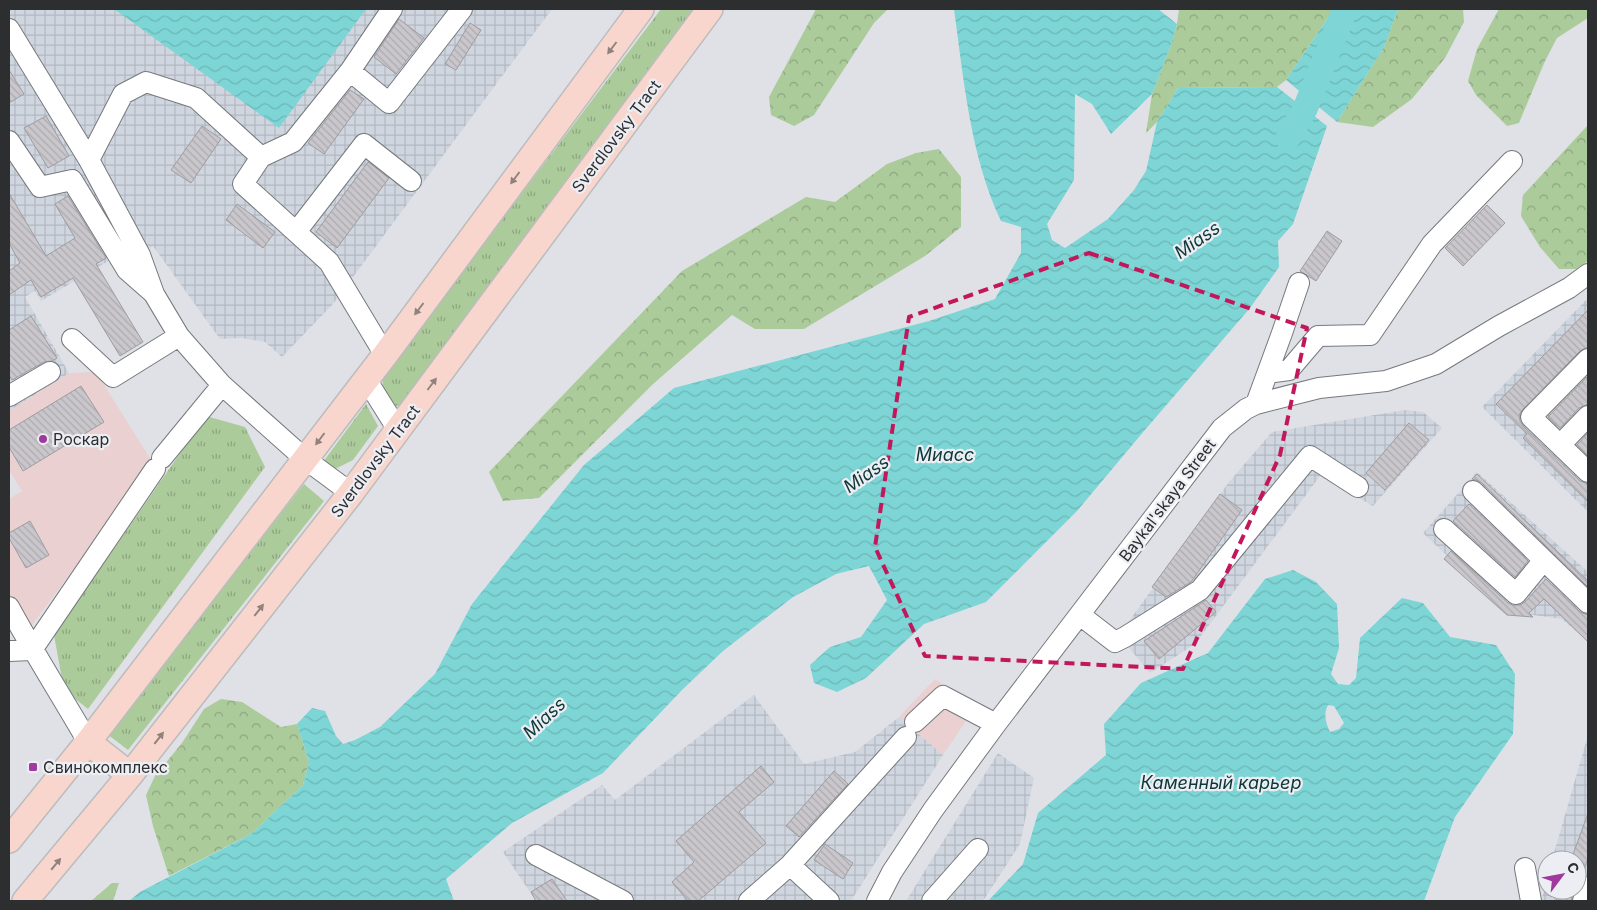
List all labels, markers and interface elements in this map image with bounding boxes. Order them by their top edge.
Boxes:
one-way arrow [607,41,617,55]
street label: Sverdlovsky Tract [567,76,665,196]
one-way arrow [511,172,521,185]
water label: Miass [1170,217,1224,263]
one-way arrow [413,302,424,315]
one-way arrow [427,377,437,391]
street label: Sverdlovsky Tract [326,401,424,521]
place label: Роскар [53,429,109,449]
one-way arrow [315,432,326,445]
marker: Роскар [37,433,49,445]
street label: Baykal'skaya Street [1114,435,1220,565]
water label: Миасс [916,444,974,465]
water label: Miass [839,451,893,497]
one-way arrow [254,603,264,617]
water label: Miass [518,693,570,743]
one-way arrow [153,732,164,745]
place label: Свинокомплекс [43,757,168,777]
marker: Свинокомплекс [27,761,39,773]
water label: Каменный карьер [1141,772,1301,793]
north arrow [1537,850,1587,900]
one-way arrow [50,858,61,871]
text: С [1563,859,1583,877]

